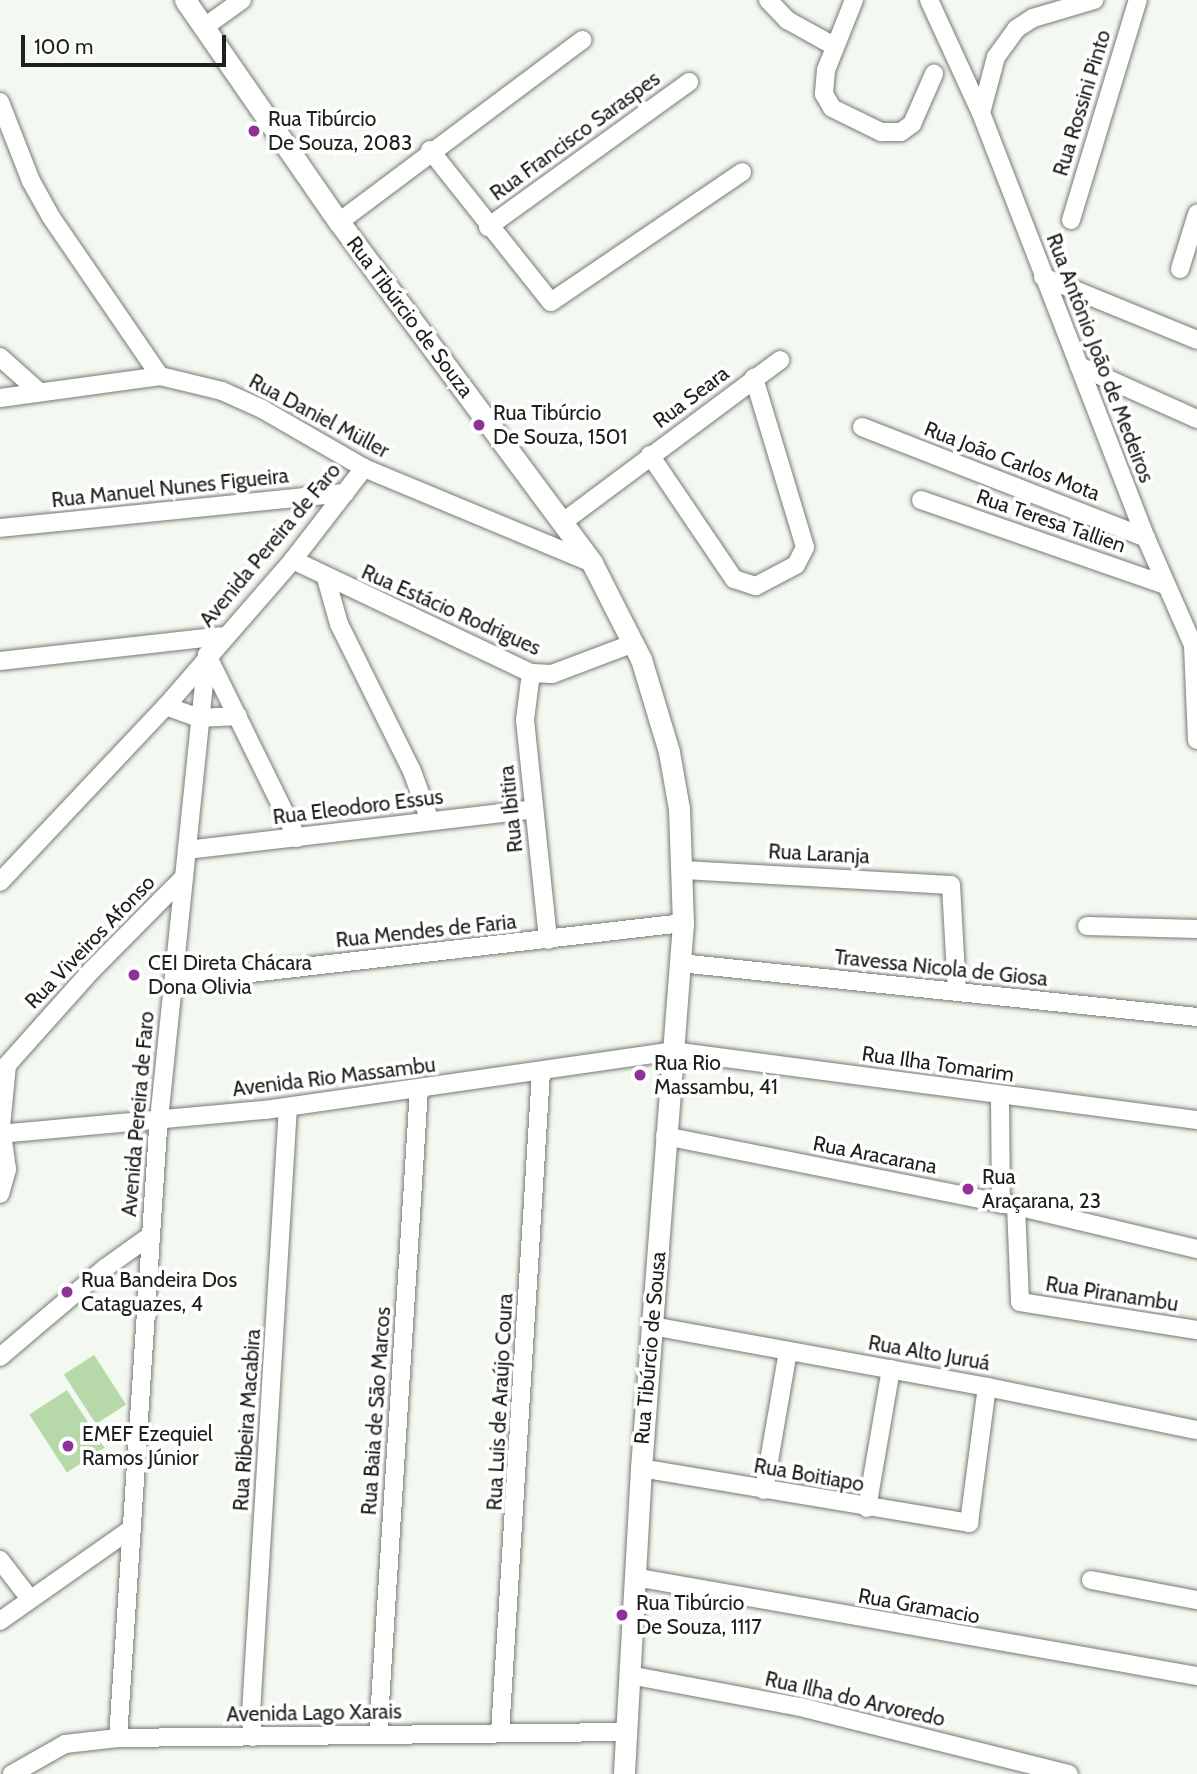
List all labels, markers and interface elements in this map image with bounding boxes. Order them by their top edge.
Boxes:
scale bar [24,21,229,65]
street label: Rua Rossini Pinto [1048,27,1116,179]
text: 100 m [34,34,93,59]
street label: Rua Francisco Saraspes [485,66,665,206]
place label: Rua Tibúrcio De Souza, 2083 [268,106,412,156]
marker: Rua Tibúrcio De Souza, 2083 [246,123,262,139]
street label: Rua Antônio João de Medeiros [1041,230,1159,486]
street label: Rua Tibúrcio de Souza [341,232,479,402]
street label: Rua Seara [648,360,734,434]
street label: Rua Daniel Müller [245,368,393,464]
place label: Rua Tibúrcio De Souza, 1501 [493,400,627,450]
street label: Rua João Carlos Mota [921,416,1103,506]
marker: Rua Tibúrcio De Souza, 1501 [471,417,487,433]
street label: Avenida Pereira de Faro [194,458,346,632]
street label: Rua Manuel Nunes Figueira [50,463,290,513]
street label: Rua Teresa Tallien [973,484,1129,558]
street label: Rua Estácio Rodrigues [358,559,544,661]
street label: Rua Ibitira [494,764,528,854]
street label: Rua Eleodoro Essus [271,784,445,830]
street label: Rua Laranja [768,839,870,869]
street label: Rua Viveiros Afonso [20,870,160,1014]
street label: Rua Mendes de Faria [334,909,518,953]
street label: Travessa Nicola de Giosa [833,944,1049,992]
place label: CEI Direta Chácara Dona Olivia [148,950,312,1000]
marker: CEI Direta Chácara Dona Olivia [126,967,142,983]
street label: Avenida Pereira de Faro [116,1010,160,1218]
street label: Rua Ilha Tomarim [860,1041,1016,1087]
place label: Rua Rio Massambu, 41 [654,1050,778,1100]
street label: Avenida Rio Massambu [231,1052,437,1102]
marker: Rua Rio Massambu, 41 [632,1067,648,1083]
street label: Rua Aracarana [811,1131,939,1179]
place label: Rua Araçarana, 23 [982,1164,1101,1214]
marker: Rua Araçarana, 23 [960,1181,976,1197]
street label: Rua Tibúrcio de Sousa [629,1250,671,1446]
place label: Rua Bandeira Dos Cataguazes, 4 [81,1267,237,1317]
street label: Rua Piranambu [1044,1271,1180,1317]
marker: Rua Bandeira Dos Cataguazes, 4 [59,1284,75,1300]
street label: Rua Luis de Araújo Coura [482,1293,518,1511]
street label: Rua Baia de São Marcos [356,1306,396,1516]
street label: Rua Ribeira Macabira [228,1328,266,1512]
street label: Rua Alto Juruá [866,1330,992,1376]
place label: EMEF Ezequiel Ramos Júnior [82,1421,213,1471]
marker: EMEF Ezequiel Ramos Júnior [60,1438,76,1454]
street label: Rua Boitiapo [752,1453,866,1497]
street label: Rua Gramacio [856,1583,982,1629]
place label: Rua Tibúrcio De Souza, 1117 [636,1590,762,1640]
marker: Rua Tibúrcio De Souza, 1117 [614,1607,630,1623]
street label: Rua Ilha do Arvoredo [763,1666,947,1732]
street label: Avenida Lago Xarais [226,1699,402,1727]

